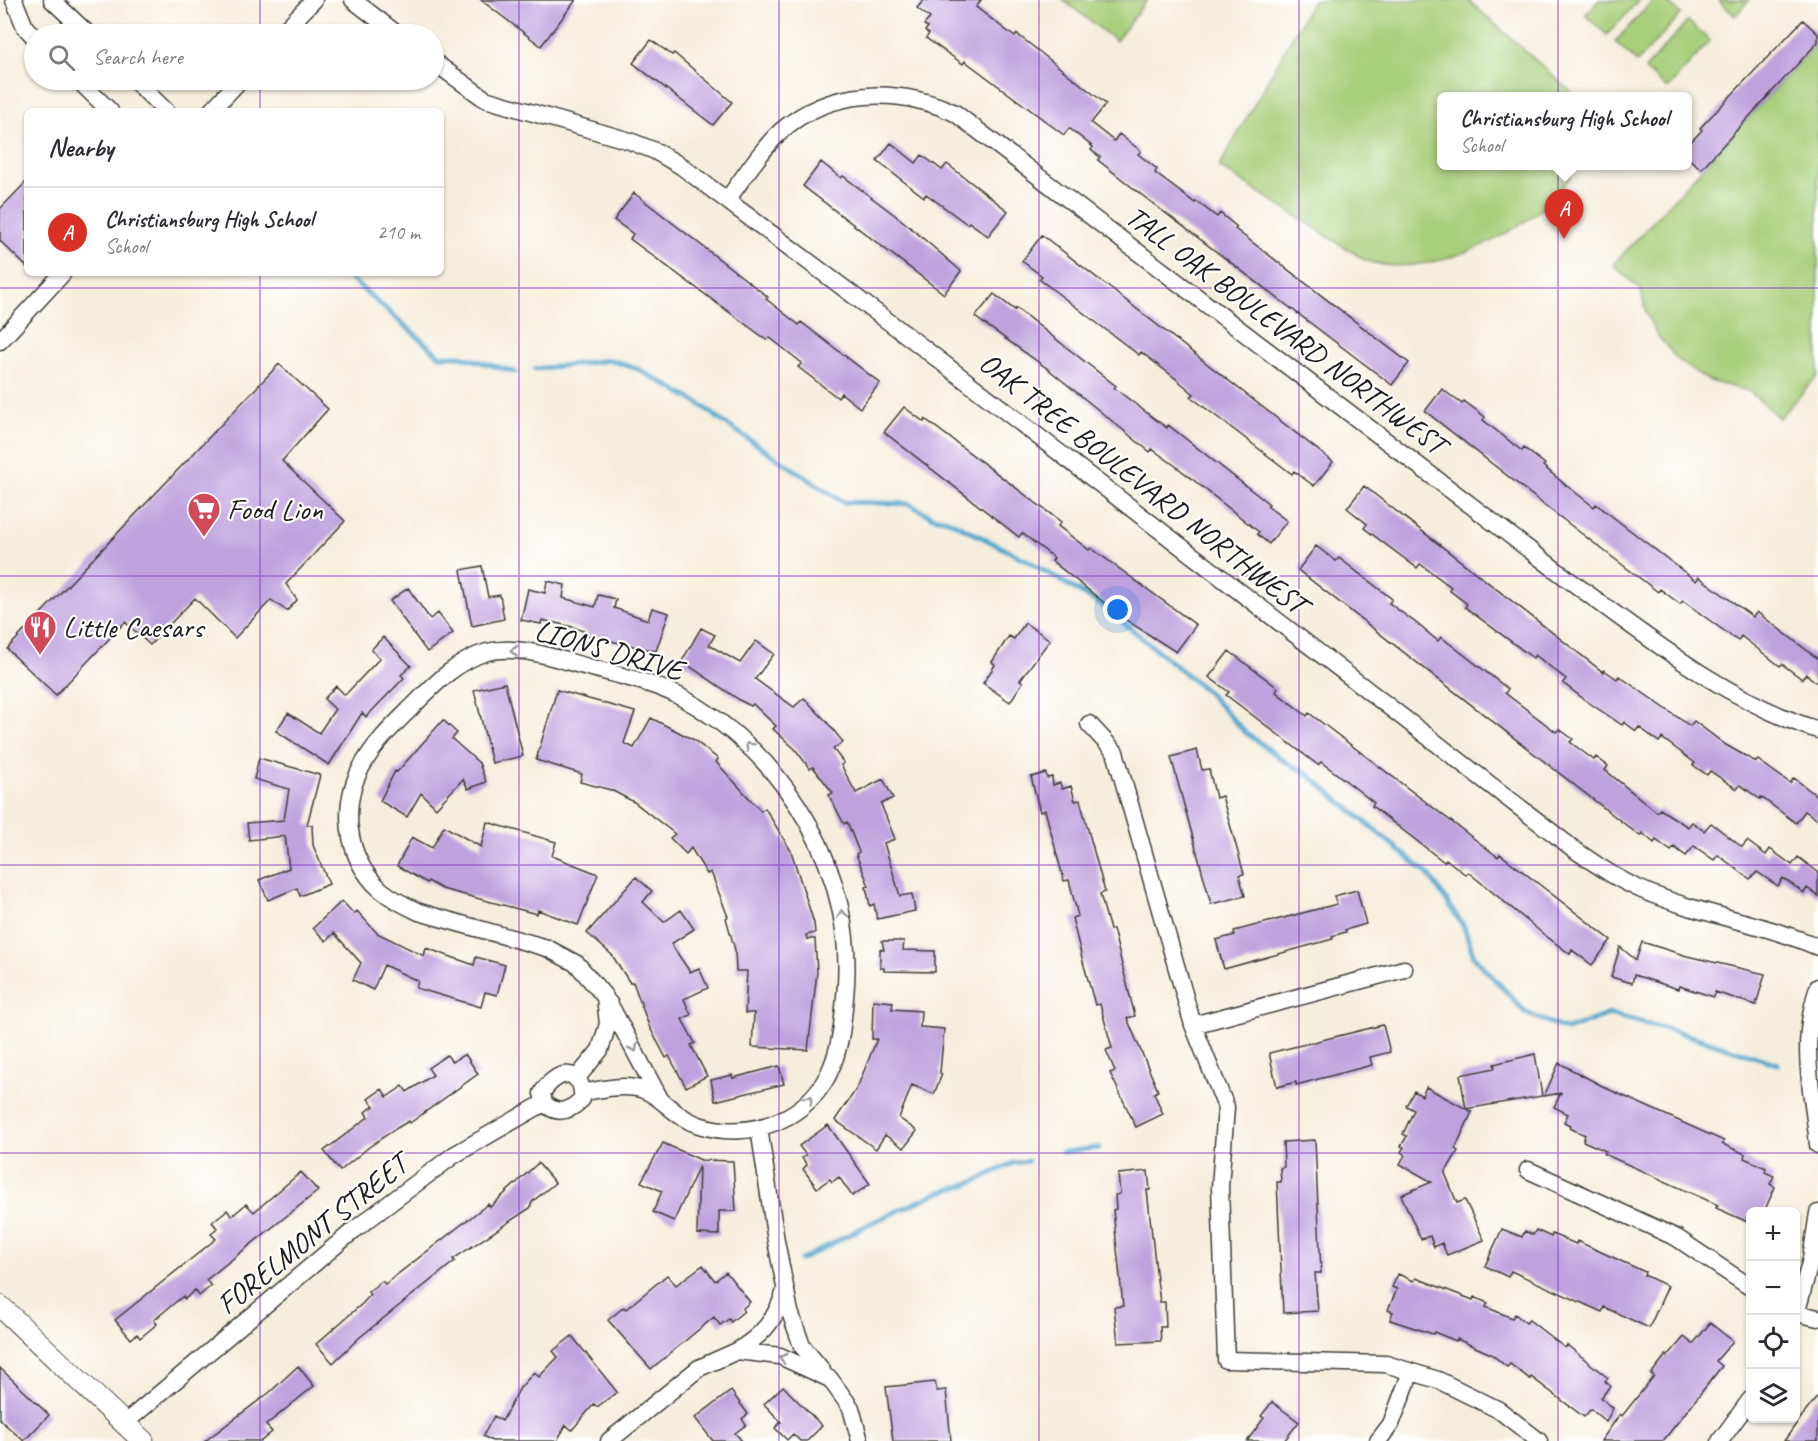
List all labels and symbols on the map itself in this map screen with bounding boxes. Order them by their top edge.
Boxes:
pin: A [1544,190,1584,239]
street label: TALL OAK BOULEVARD NORTHWEST [1118,197,1459,467]
street label: OAK TREE BOULEVARD NORTHWEST [972,343,1320,627]
place label: Food Lion [227,490,323,528]
supermarket icon: Food Lion [186,491,222,538]
your location [1103,595,1132,624]
place label: Little Caesars [63,608,206,646]
restaurant icon: Little Caesars [22,609,58,656]
street label: LIONS DRIVE [531,611,691,690]
one-way arrow [509,645,518,658]
one-way arrow [745,743,756,754]
one-way arrow [836,909,849,919]
one-way arrow [627,1042,638,1052]
one-way arrow [802,1095,813,1106]
street label: FORELMONT STREET [209,1141,420,1323]
one-way arrow [778,1353,789,1365]

